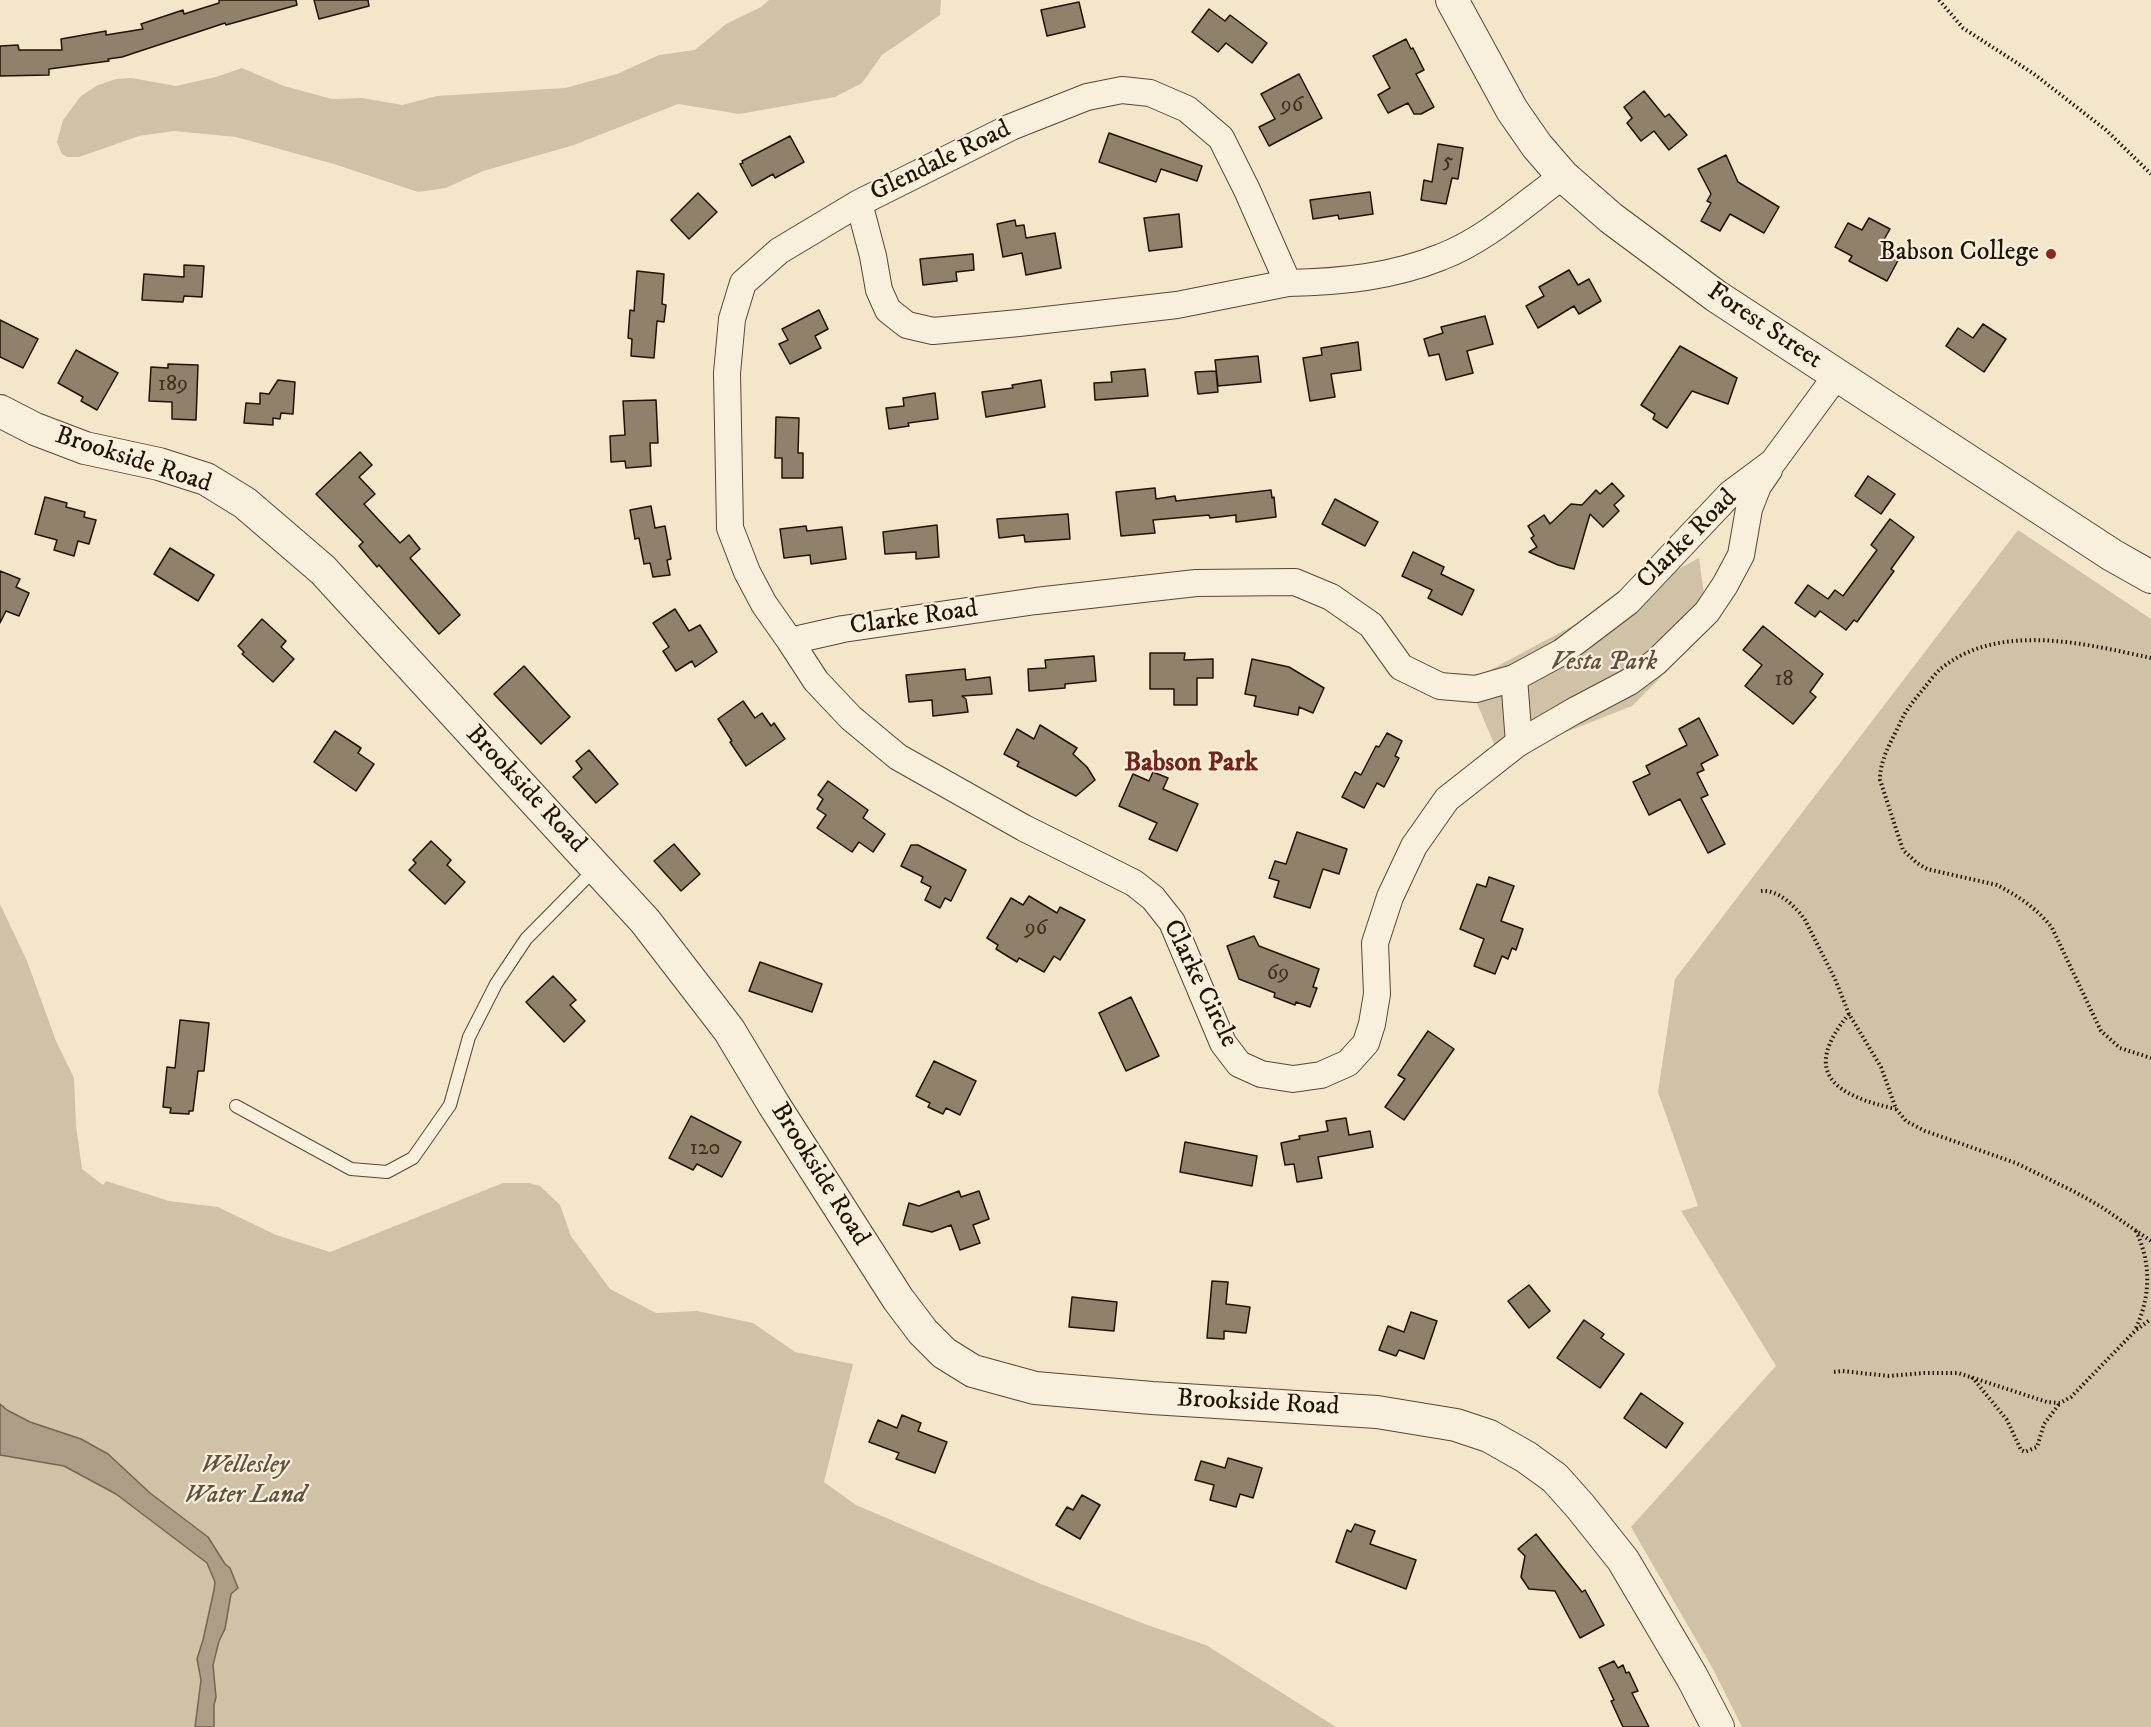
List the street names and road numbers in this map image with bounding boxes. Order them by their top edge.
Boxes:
street label: Glendale Road [866,115,1016,209]
street label: Forest Street [1700,277,1828,377]
street label: Brookside Road [51,421,215,501]
street label: Clarke Road [1632,484,1744,596]
street label: Clarke Road [848,595,980,643]
street label: Brookside Road [458,720,592,860]
street label: Clarke Circle [1155,915,1243,1053]
street label: Brookside Road [763,1098,875,1252]
street label: Brookside Road [1176,1384,1340,1424]

